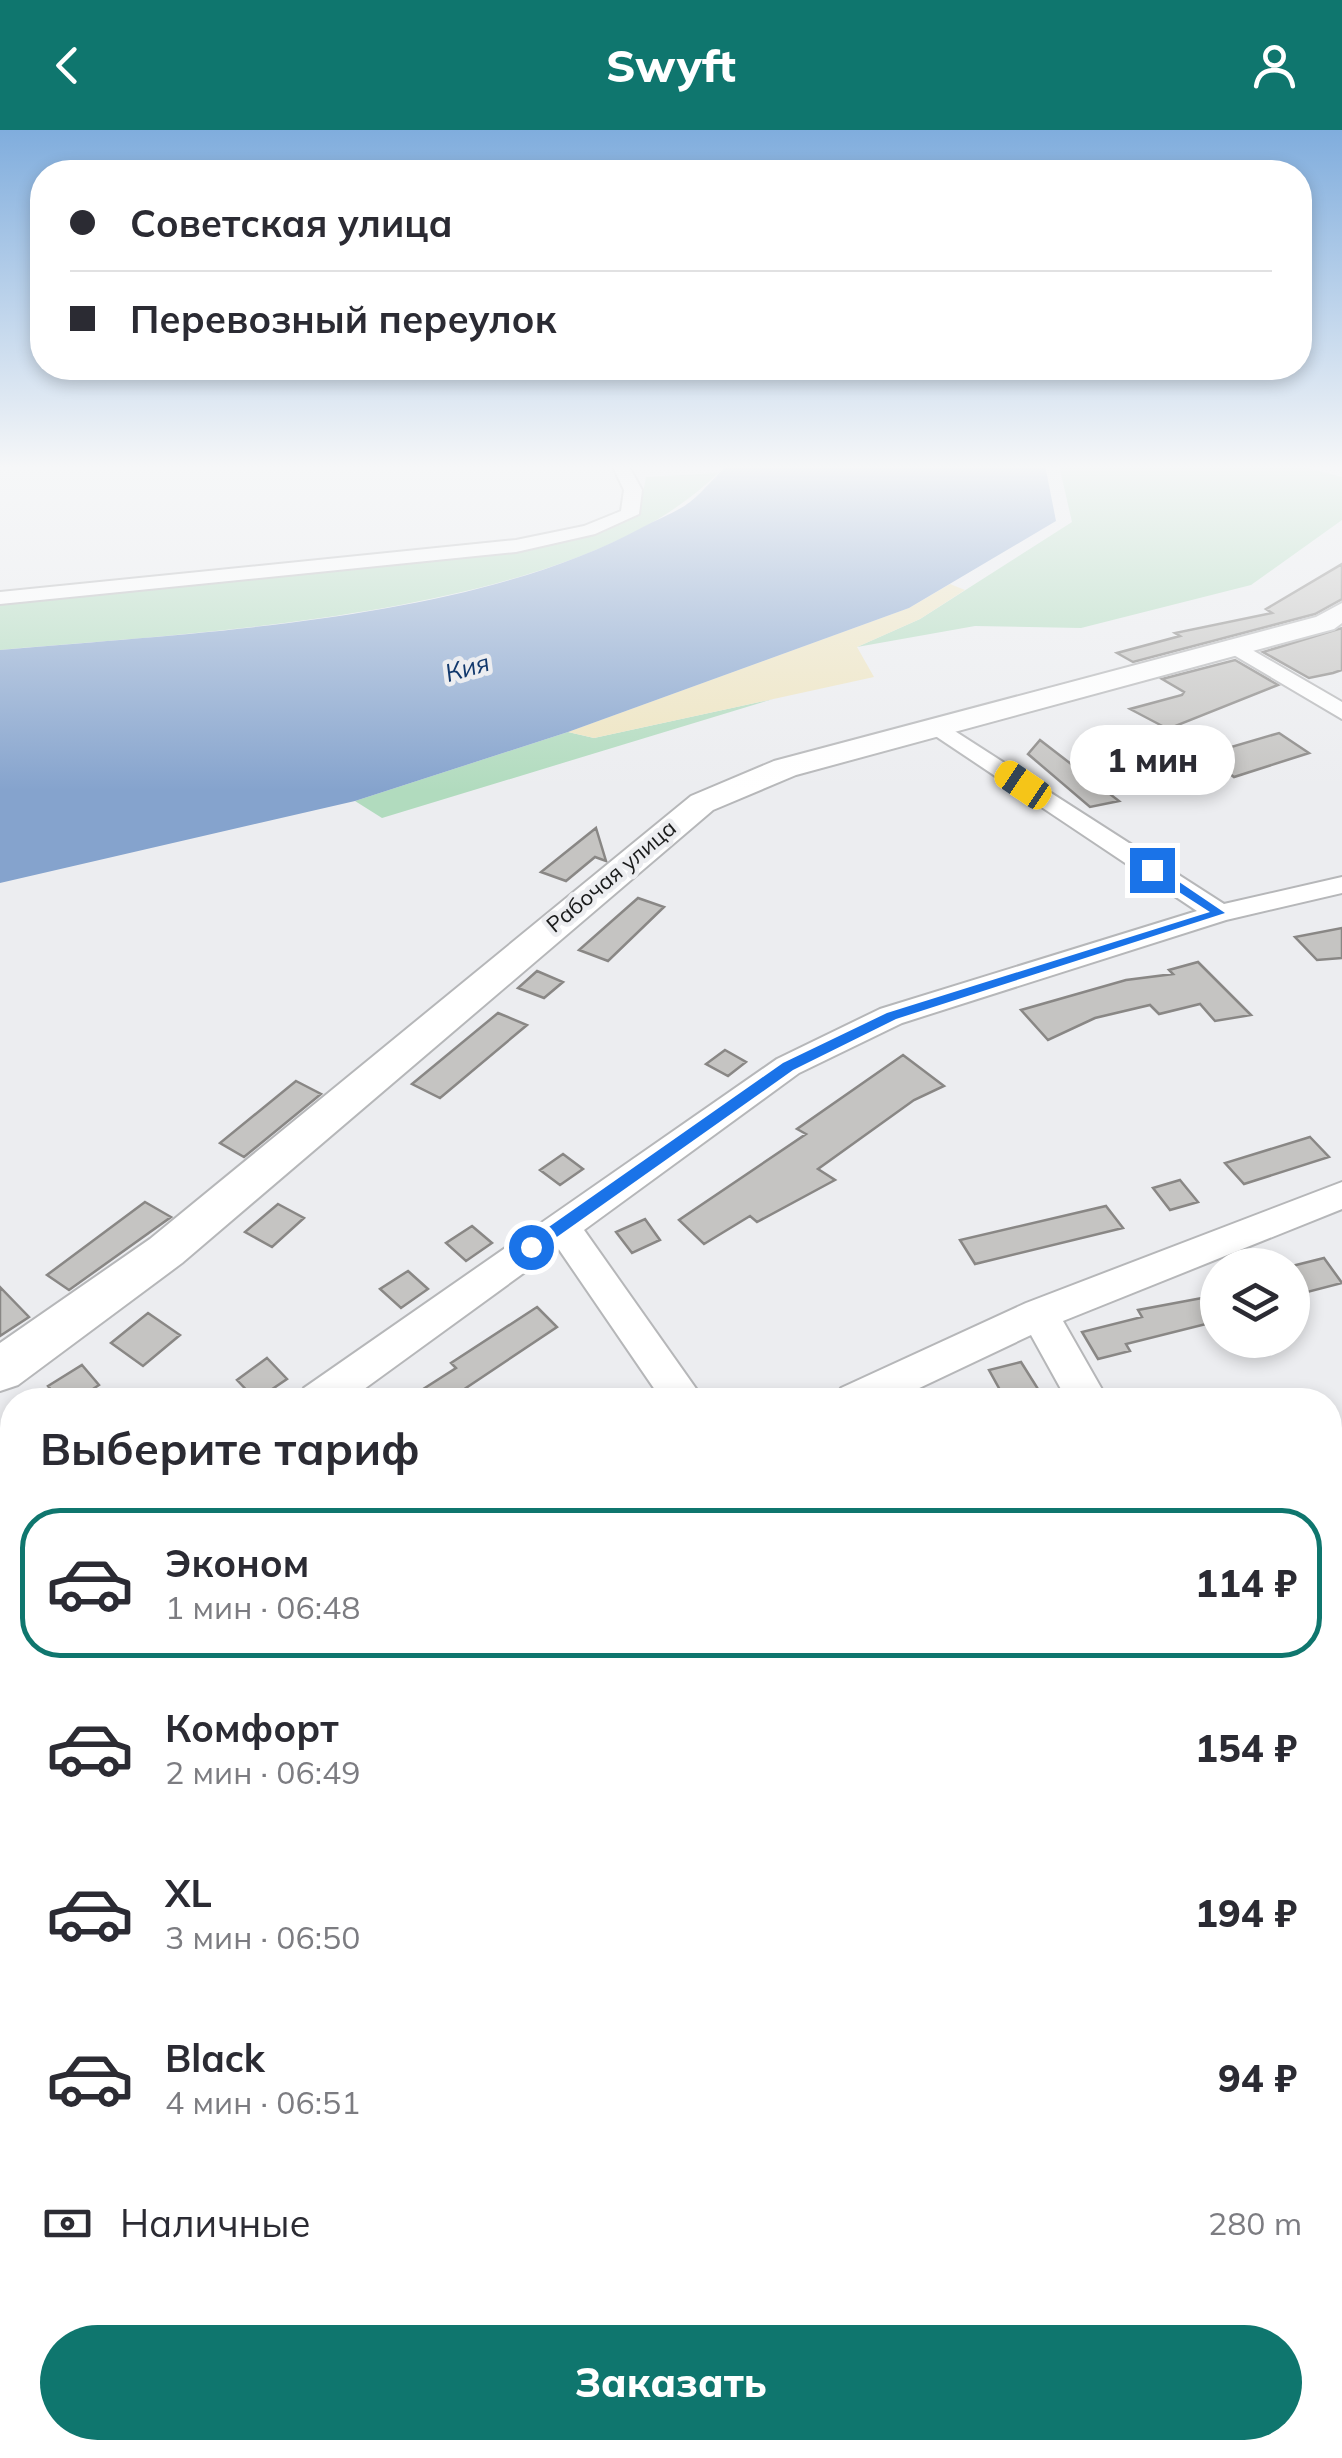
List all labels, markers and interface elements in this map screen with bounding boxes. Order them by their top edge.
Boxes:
text: Swyft [606,37,736,93]
icon: back [40,38,95,93]
icon: person [1247,38,1302,93]
text: Советская улица [130,199,453,247]
text: Перевозный переулок [130,295,556,343]
water label: Кия [441,646,493,688]
callout: 1 мин [1070,725,1234,795]
text: 1 мин [1107,740,1198,780]
car [990,756,1056,814]
street label: Рабочая улица [540,814,682,938]
route end [1130,848,1175,893]
route start [509,1225,554,1270]
map controls [1200,1248,1310,1358]
button: layers [1200,1248,1310,1358]
text: Выберите тариф [40,1420,420,1476]
icon: car [45,1538,135,1628]
text: Эконом [165,1539,309,1587]
text: 114 ₽ [1195,1559,1297,1607]
text: 1 мин · 06:48 [165,1587,360,1627]
icon: car [45,1703,135,1793]
text: Комфорт [165,1704,339,1752]
text: 154 ₽ [1195,1724,1297,1772]
text: 2 мин · 06:49 [165,1752,360,1792]
icon: car [45,1868,135,1958]
text: XL [165,1869,212,1917]
text: 194 ₽ [1195,1889,1297,1937]
text: 3 мин · 06:50 [165,1917,360,1957]
icon: car [45,2033,135,2123]
text: Black [165,2034,265,2082]
text: 94 ₽ [1218,2054,1297,2102]
text: 4 мин · 06:51 [165,2082,360,2122]
icon: cash [40,2196,95,2251]
text: Наличные [120,2199,311,2247]
text: 280 m [1208,2203,1302,2243]
button: Заказать [40,2325,1302,2440]

